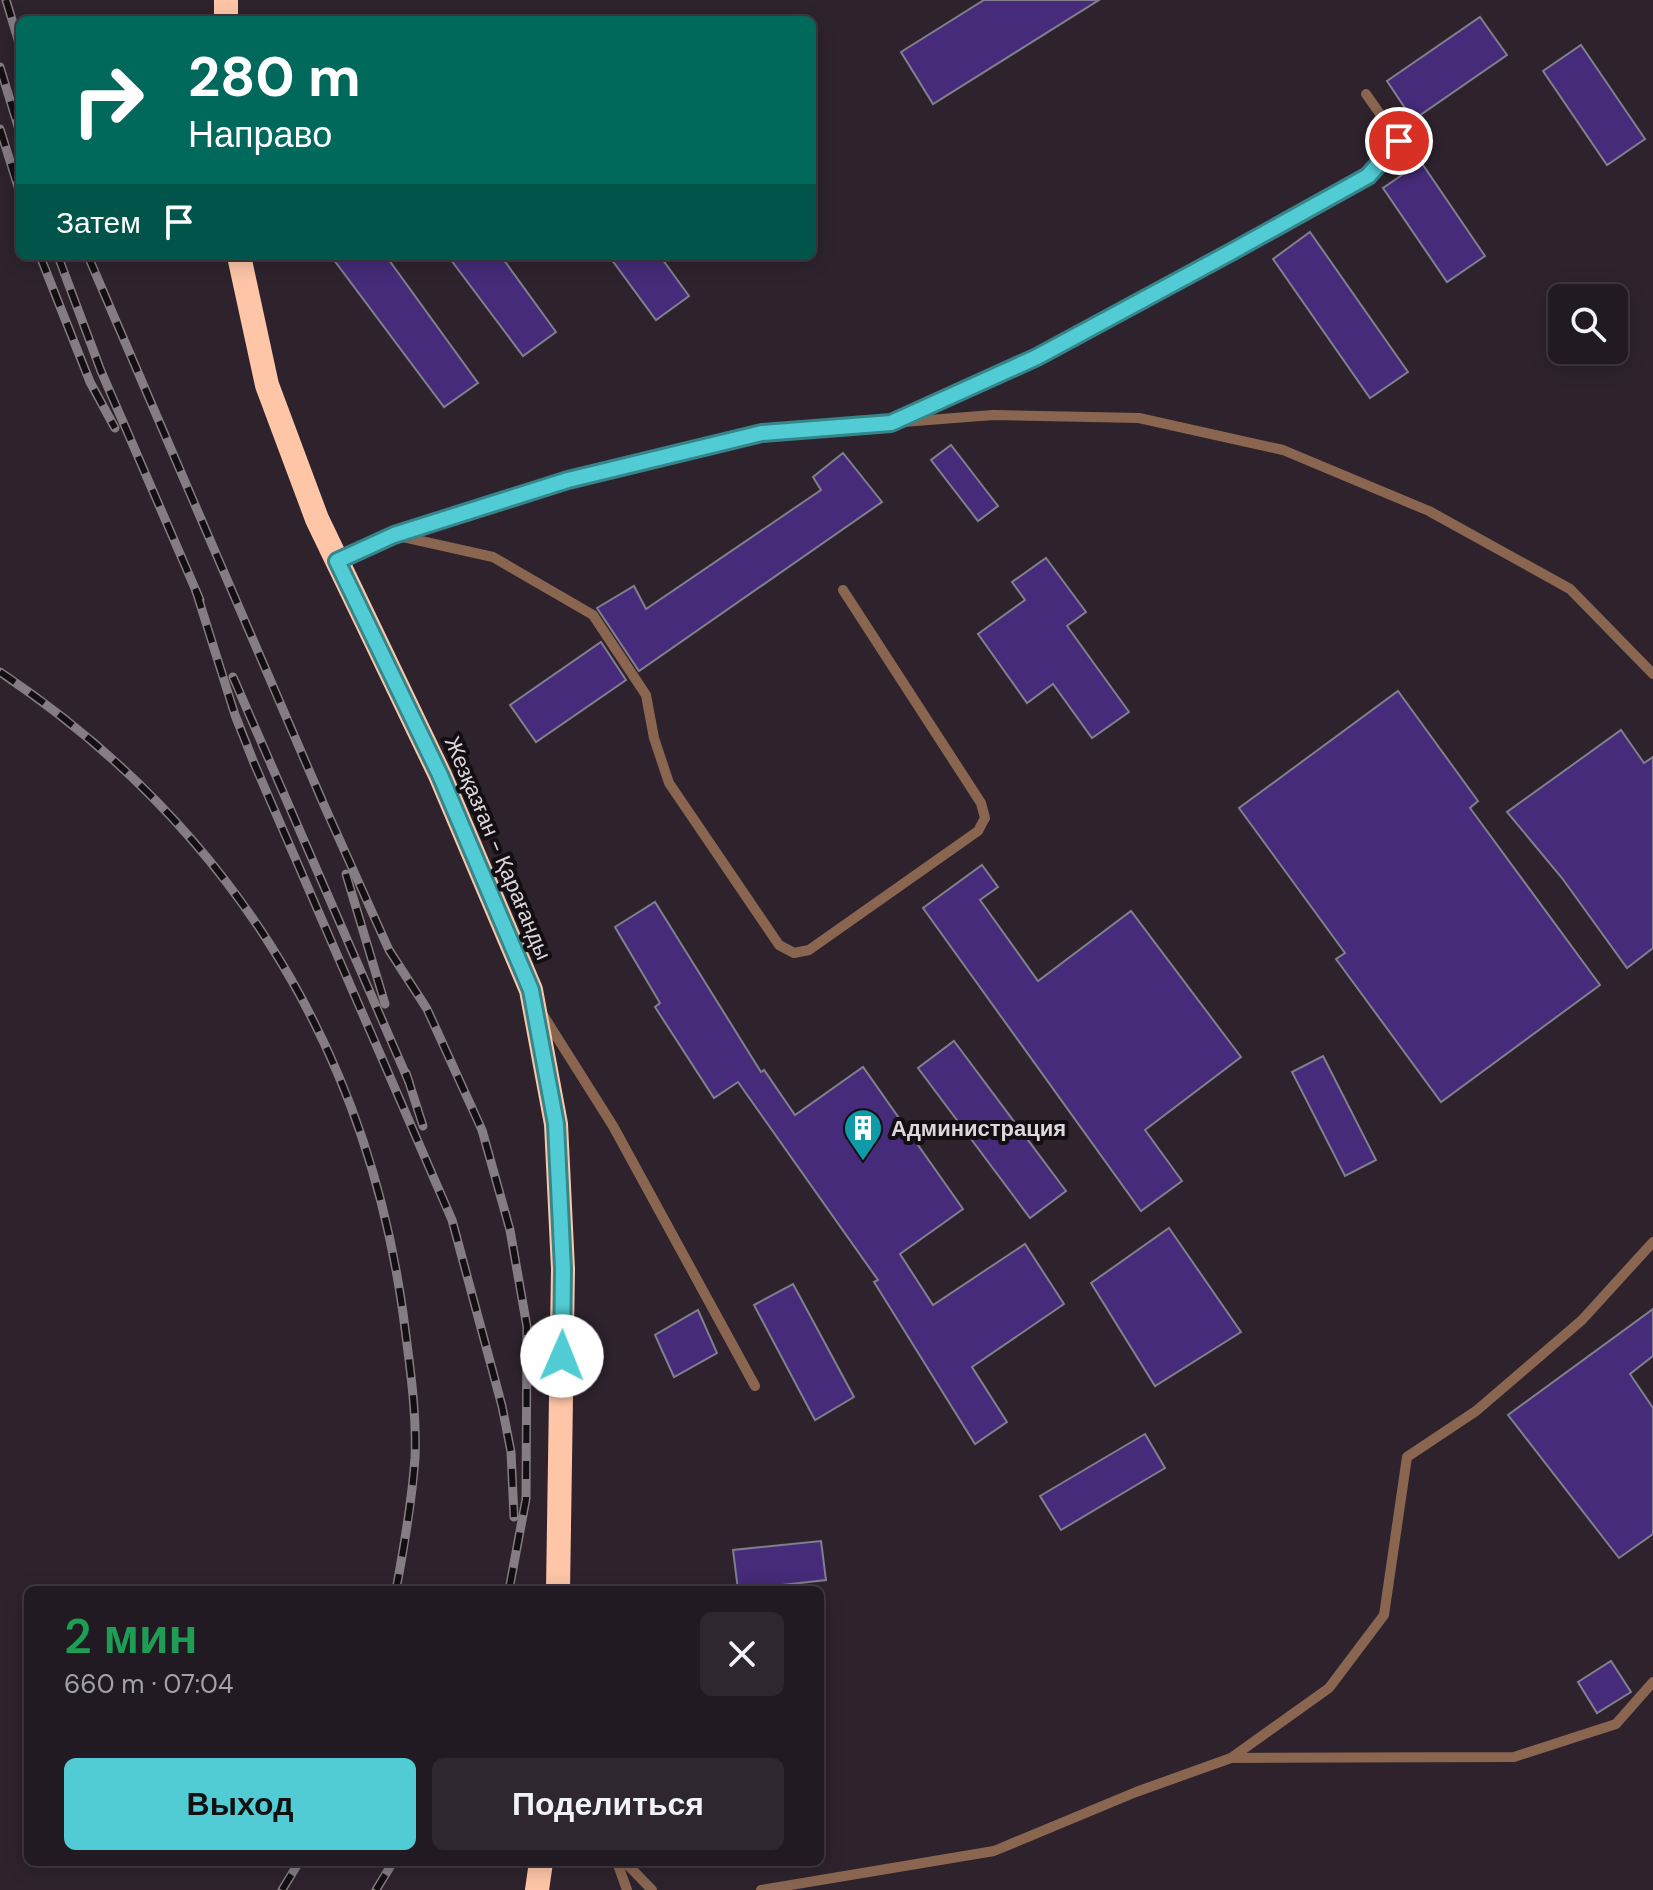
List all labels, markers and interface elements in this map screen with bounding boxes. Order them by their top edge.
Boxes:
text: 280 m [188,40,361,113]
icon: right [56,48,160,152]
pin [1365,107,1433,175]
text: Направо [188,111,332,158]
icon: arrive [1377,119,1421,163]
icon: arrive [157,200,201,244]
text: Затем [56,203,141,242]
map controls [1548,284,1628,364]
button: search [1548,284,1628,364]
street label: Жезқазған - Қарағанды [438,732,558,964]
building icon: Администрация [842,1107,884,1162]
place label: Администрация [891,1114,1066,1143]
position arrow [520,1314,604,1398]
text: 2 мин [64,1605,197,1668]
button: close [700,1612,784,1696]
text: 660 m · 07:04 [64,1667,234,1701]
button: Выход [64,1758,416,1850]
button: Поделиться [432,1758,784,1850]

